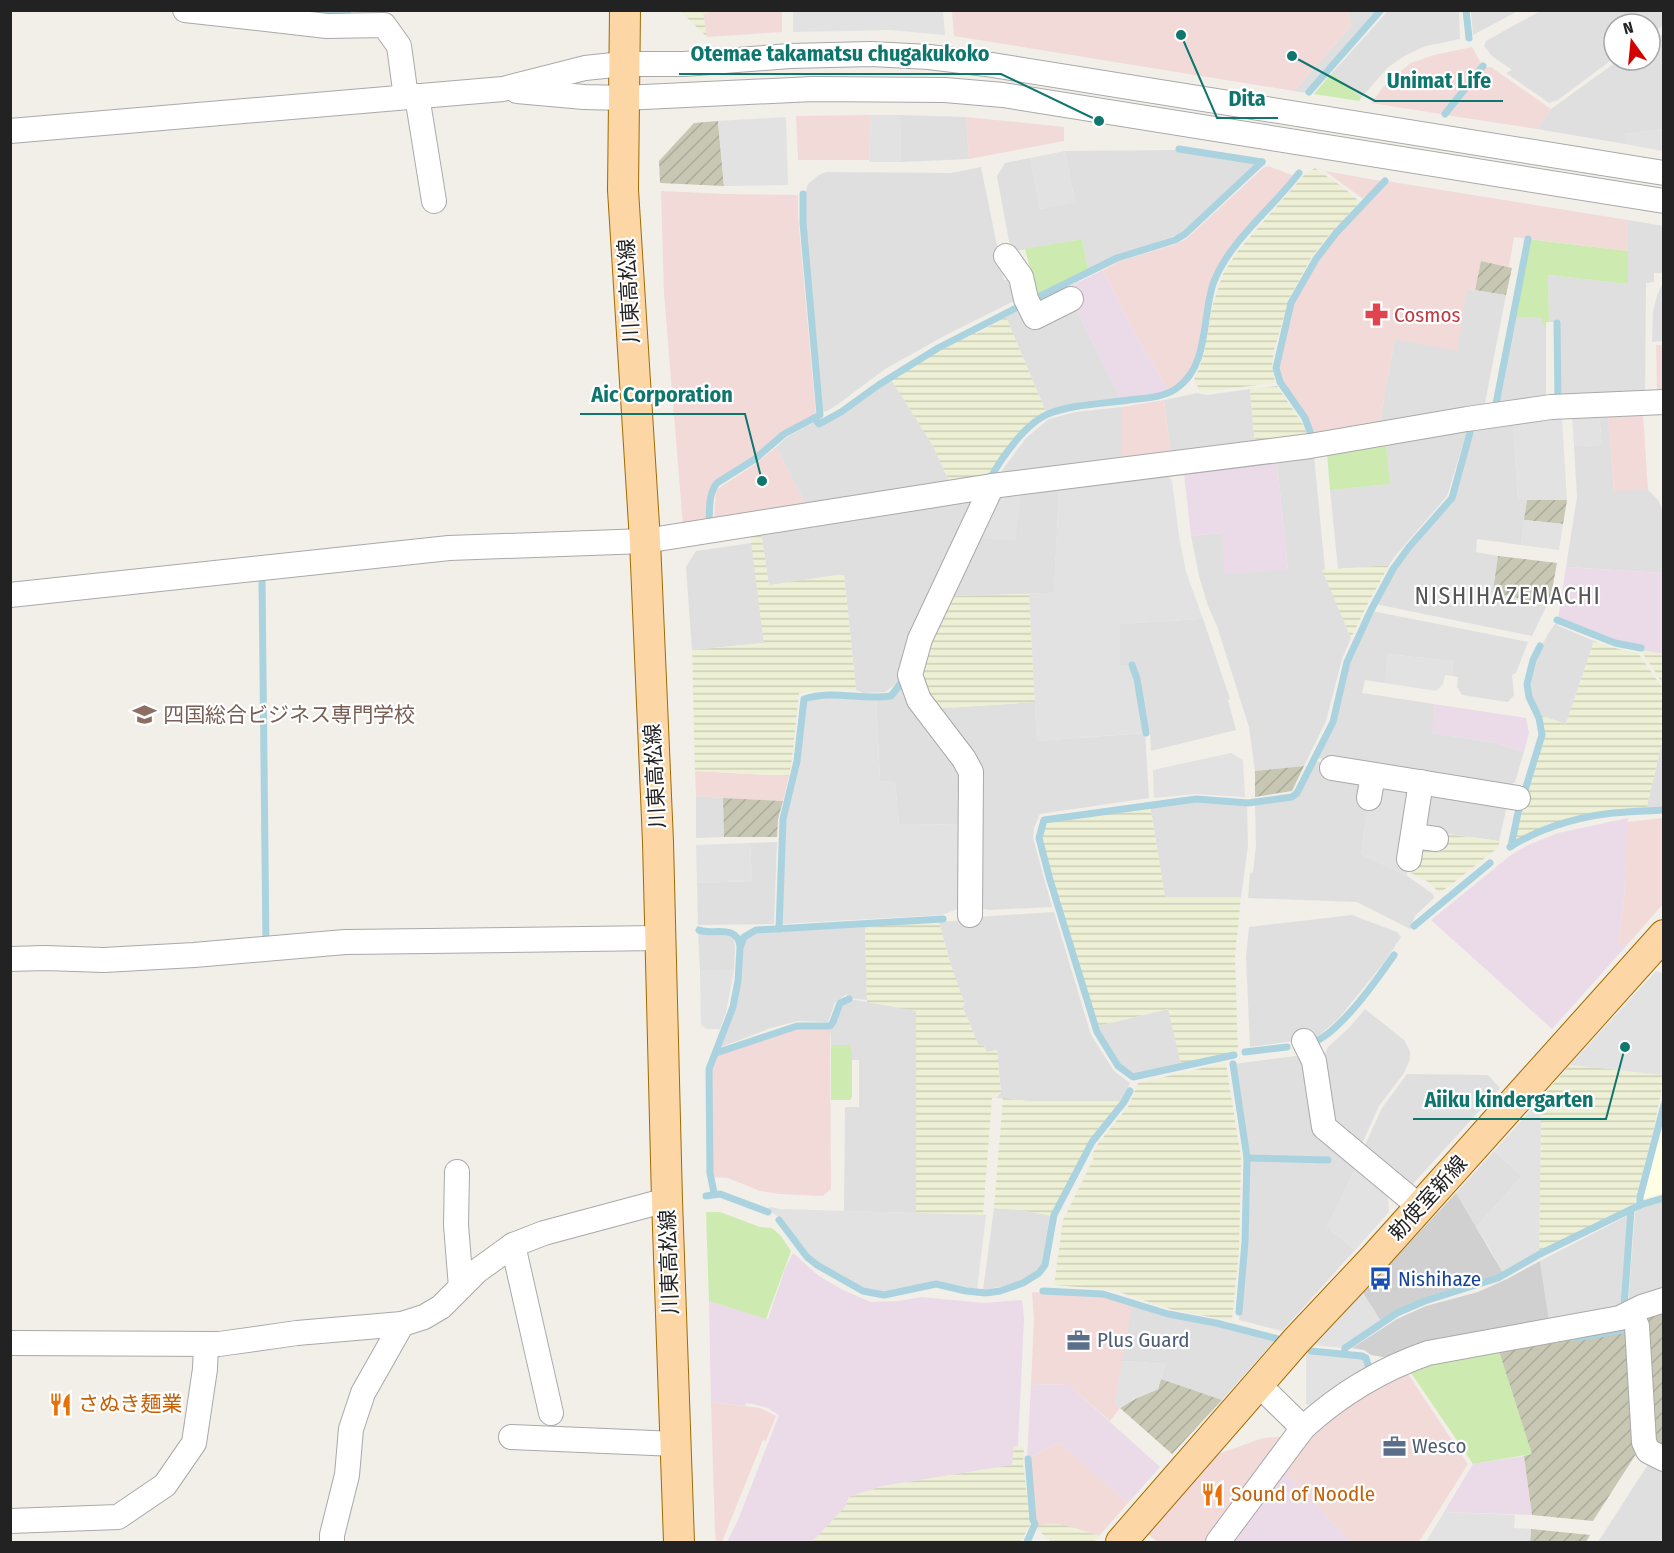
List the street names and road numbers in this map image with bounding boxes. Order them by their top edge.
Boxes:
street label: 川東高松線 [613,238,645,344]
street label: 川東高松線 [639,723,671,829]
street label: 勅使室新線 [1383,1150,1473,1246]
street label: 川東高松線 [654,1209,684,1315]

